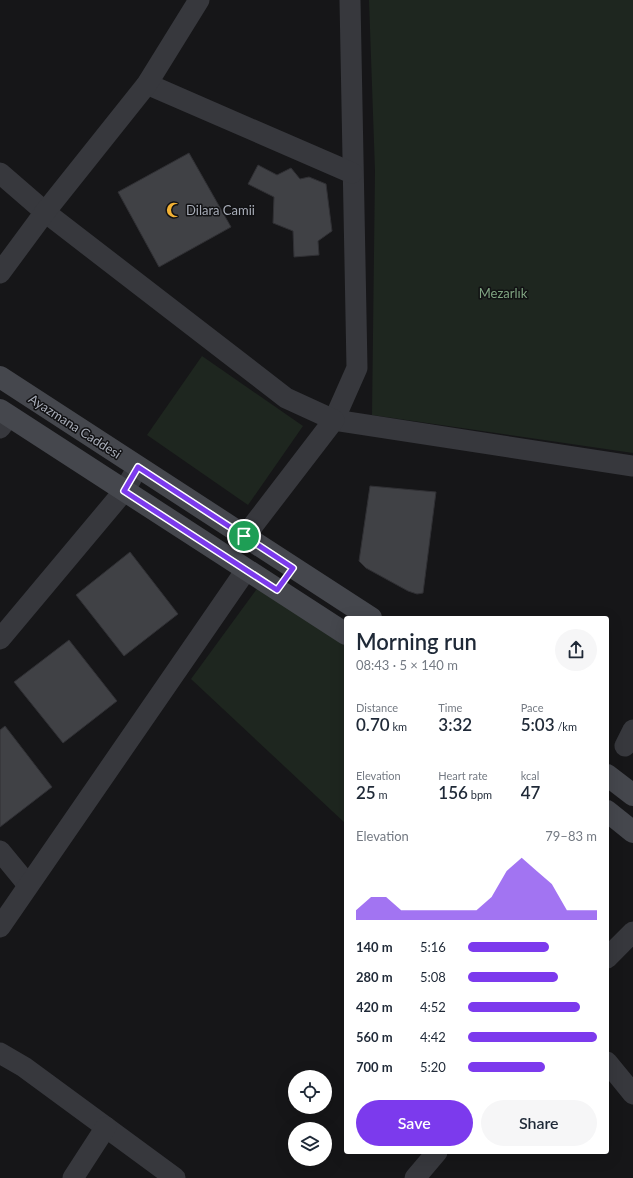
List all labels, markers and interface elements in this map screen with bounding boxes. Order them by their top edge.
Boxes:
mosque icon: Dilara Camii [165,201,183,219]
place label: Dilara Camii [186,202,255,218]
park label: Mezarlık [479,285,528,301]
street label: Ayazmana Caddesi [26,390,124,462]
pin [227,519,261,553]
icon: arrive [233,525,255,547]
text: Morning run [356,628,477,655]
button: share [555,629,597,671]
text: 08:43 · 5 × 140 m [356,657,458,673]
text: Distance [356,701,398,714]
text: Time [438,701,462,714]
text: Pace [521,701,544,714]
text: 0.70 [356,714,390,735]
text: 3:32 [438,714,472,735]
text: 5:03 [521,714,555,735]
text: km [390,720,407,733]
text: /km [555,720,577,733]
text: Elevation [356,769,401,782]
text: Heart rate [438,769,488,782]
text: kcal [521,769,539,782]
text: 25 [356,782,376,803]
text: 156 [438,782,468,803]
text: 47 [521,782,540,803]
text: m [376,788,388,801]
text: bpm [468,788,492,801]
text: Elevation [356,828,409,844]
text: 79–83 m [545,828,597,844]
text: 140 m [356,939,393,955]
text: 5:16 [420,939,446,955]
text: 280 m [356,969,393,985]
text: 5:08 [420,969,446,985]
text: 420 m [356,999,393,1015]
text: 4:52 [420,999,446,1015]
text: 560 m [356,1029,393,1045]
text: 4:42 [420,1029,446,1045]
text: 700 m [356,1059,393,1075]
text: 5:20 [420,1059,446,1075]
map controls [288,1070,332,1166]
button: locate [288,1070,332,1114]
button: Save [356,1100,473,1146]
button: Share [481,1100,597,1146]
button: layers [288,1122,332,1166]

